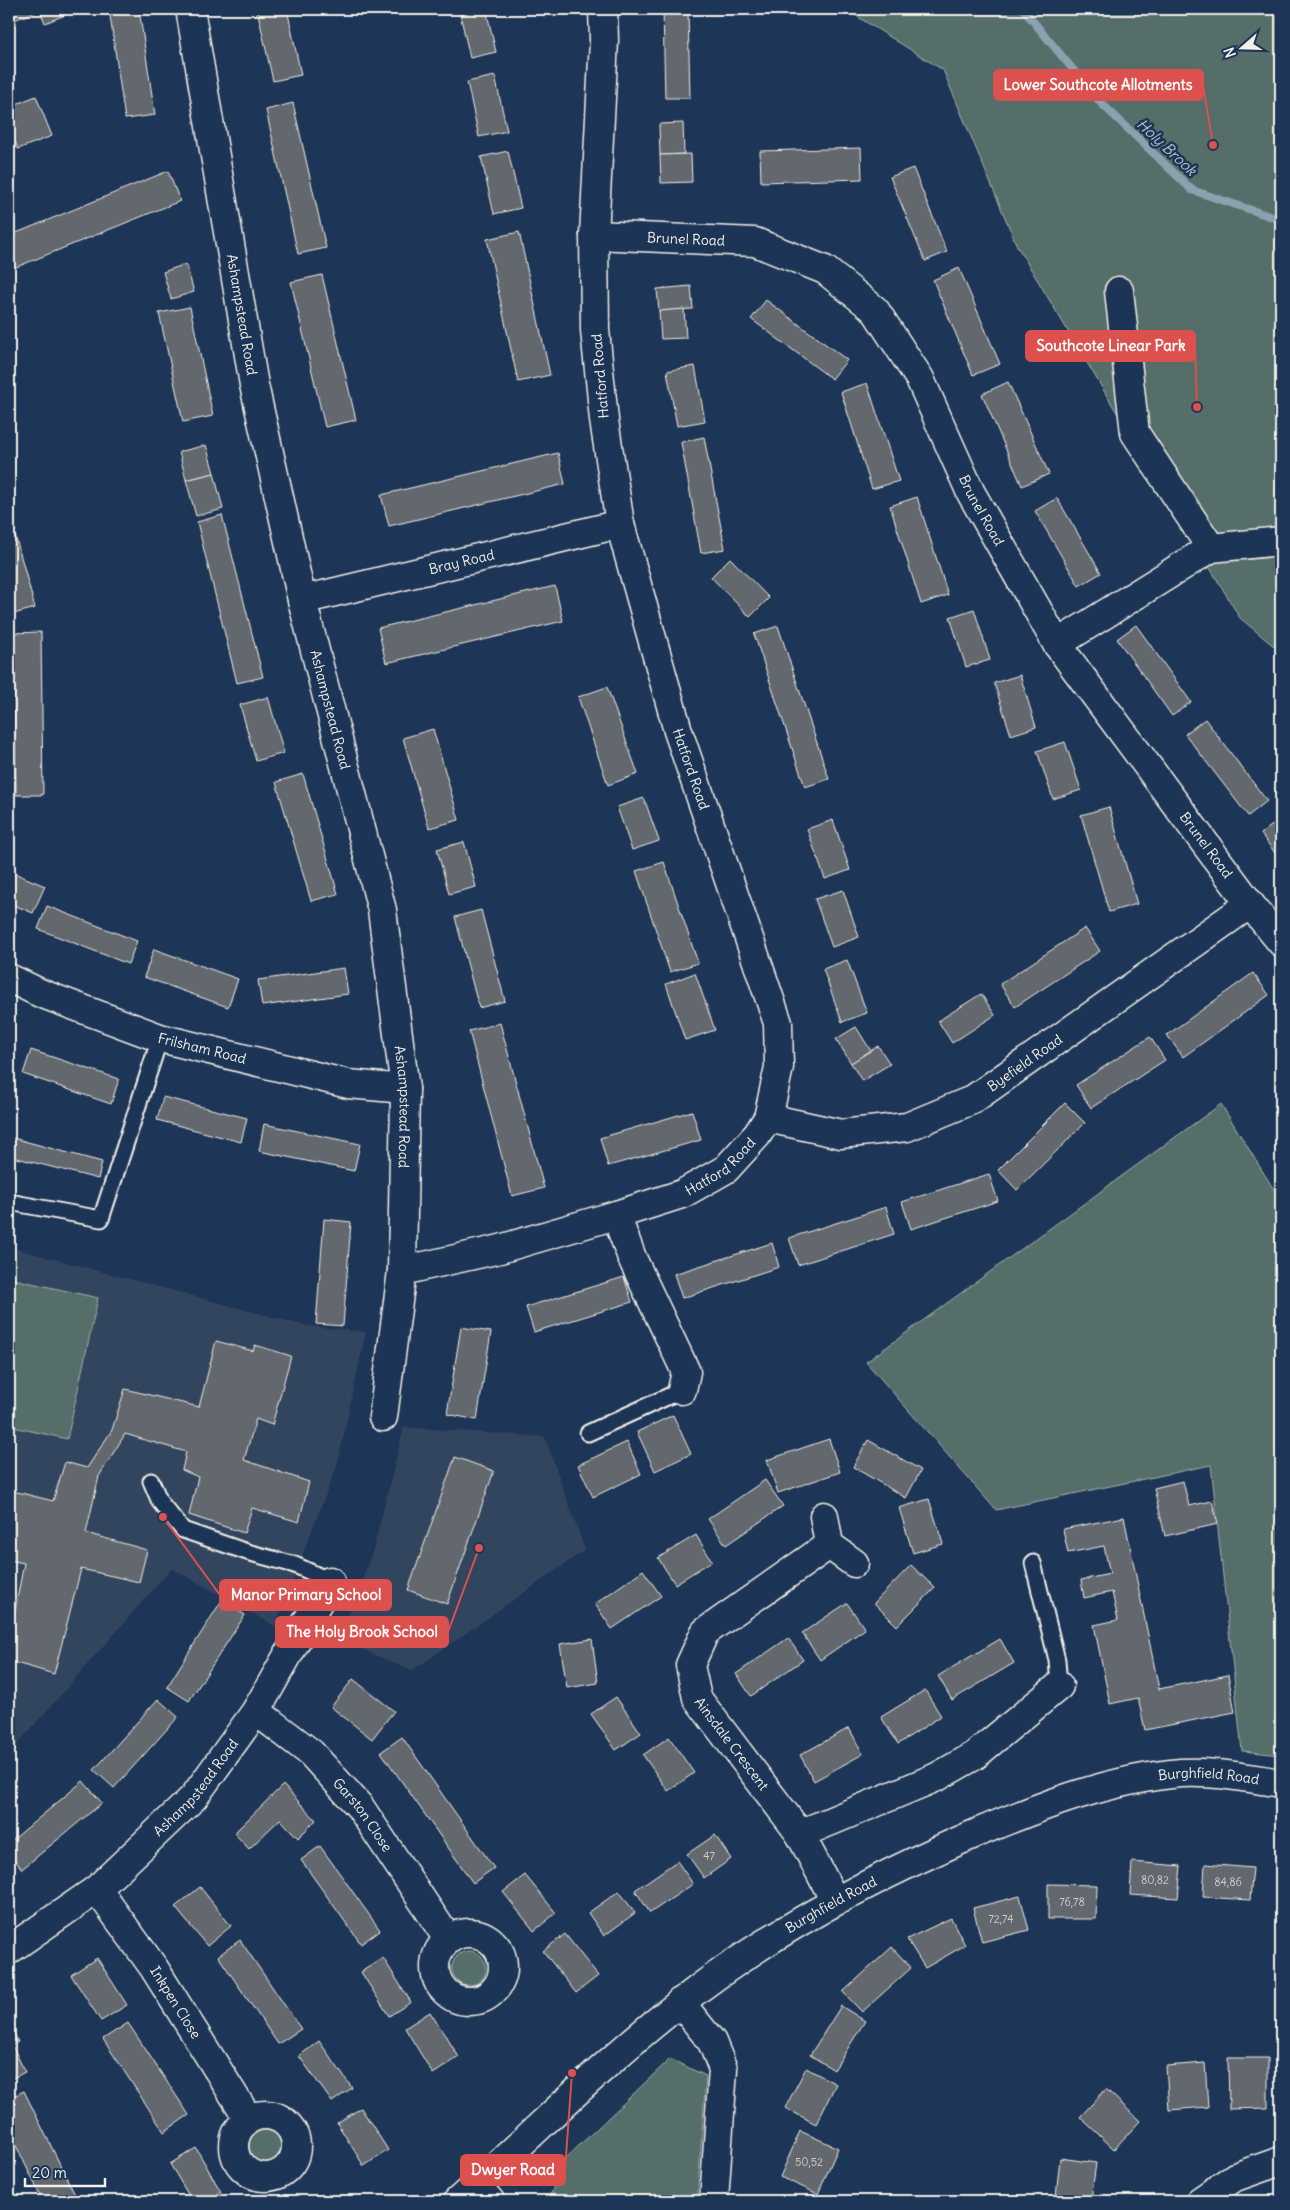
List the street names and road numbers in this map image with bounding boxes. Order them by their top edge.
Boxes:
street label: Brunel Road [647,228,725,250]
street label: Ashampstead Road [223,253,261,377]
street label: Hatford Road [587,333,613,419]
street label: Brunel Road [955,472,1008,549]
street label: Bray Road [427,545,496,578]
street label: Ashampstead Road [306,648,354,771]
street label: Hatford Road [669,726,713,812]
street label: Brunel Road [1176,808,1237,882]
street label: Frilsham Road [156,1029,248,1068]
street label: Byefield Road [984,1030,1066,1095]
street label: Ashampstead Road [391,1045,414,1168]
street label: Hatford Road [682,1134,759,1199]
street label: Ainsdale Crescent [691,1694,773,1794]
street label: Ashampstead Road [149,1735,242,1840]
street label: Burghfield Road [1157,1764,1261,1788]
street label: Garston Close [329,1774,396,1855]
street label: Burghfield Road [782,1872,880,1937]
street label: Inkpen Close [146,1963,205,2042]

